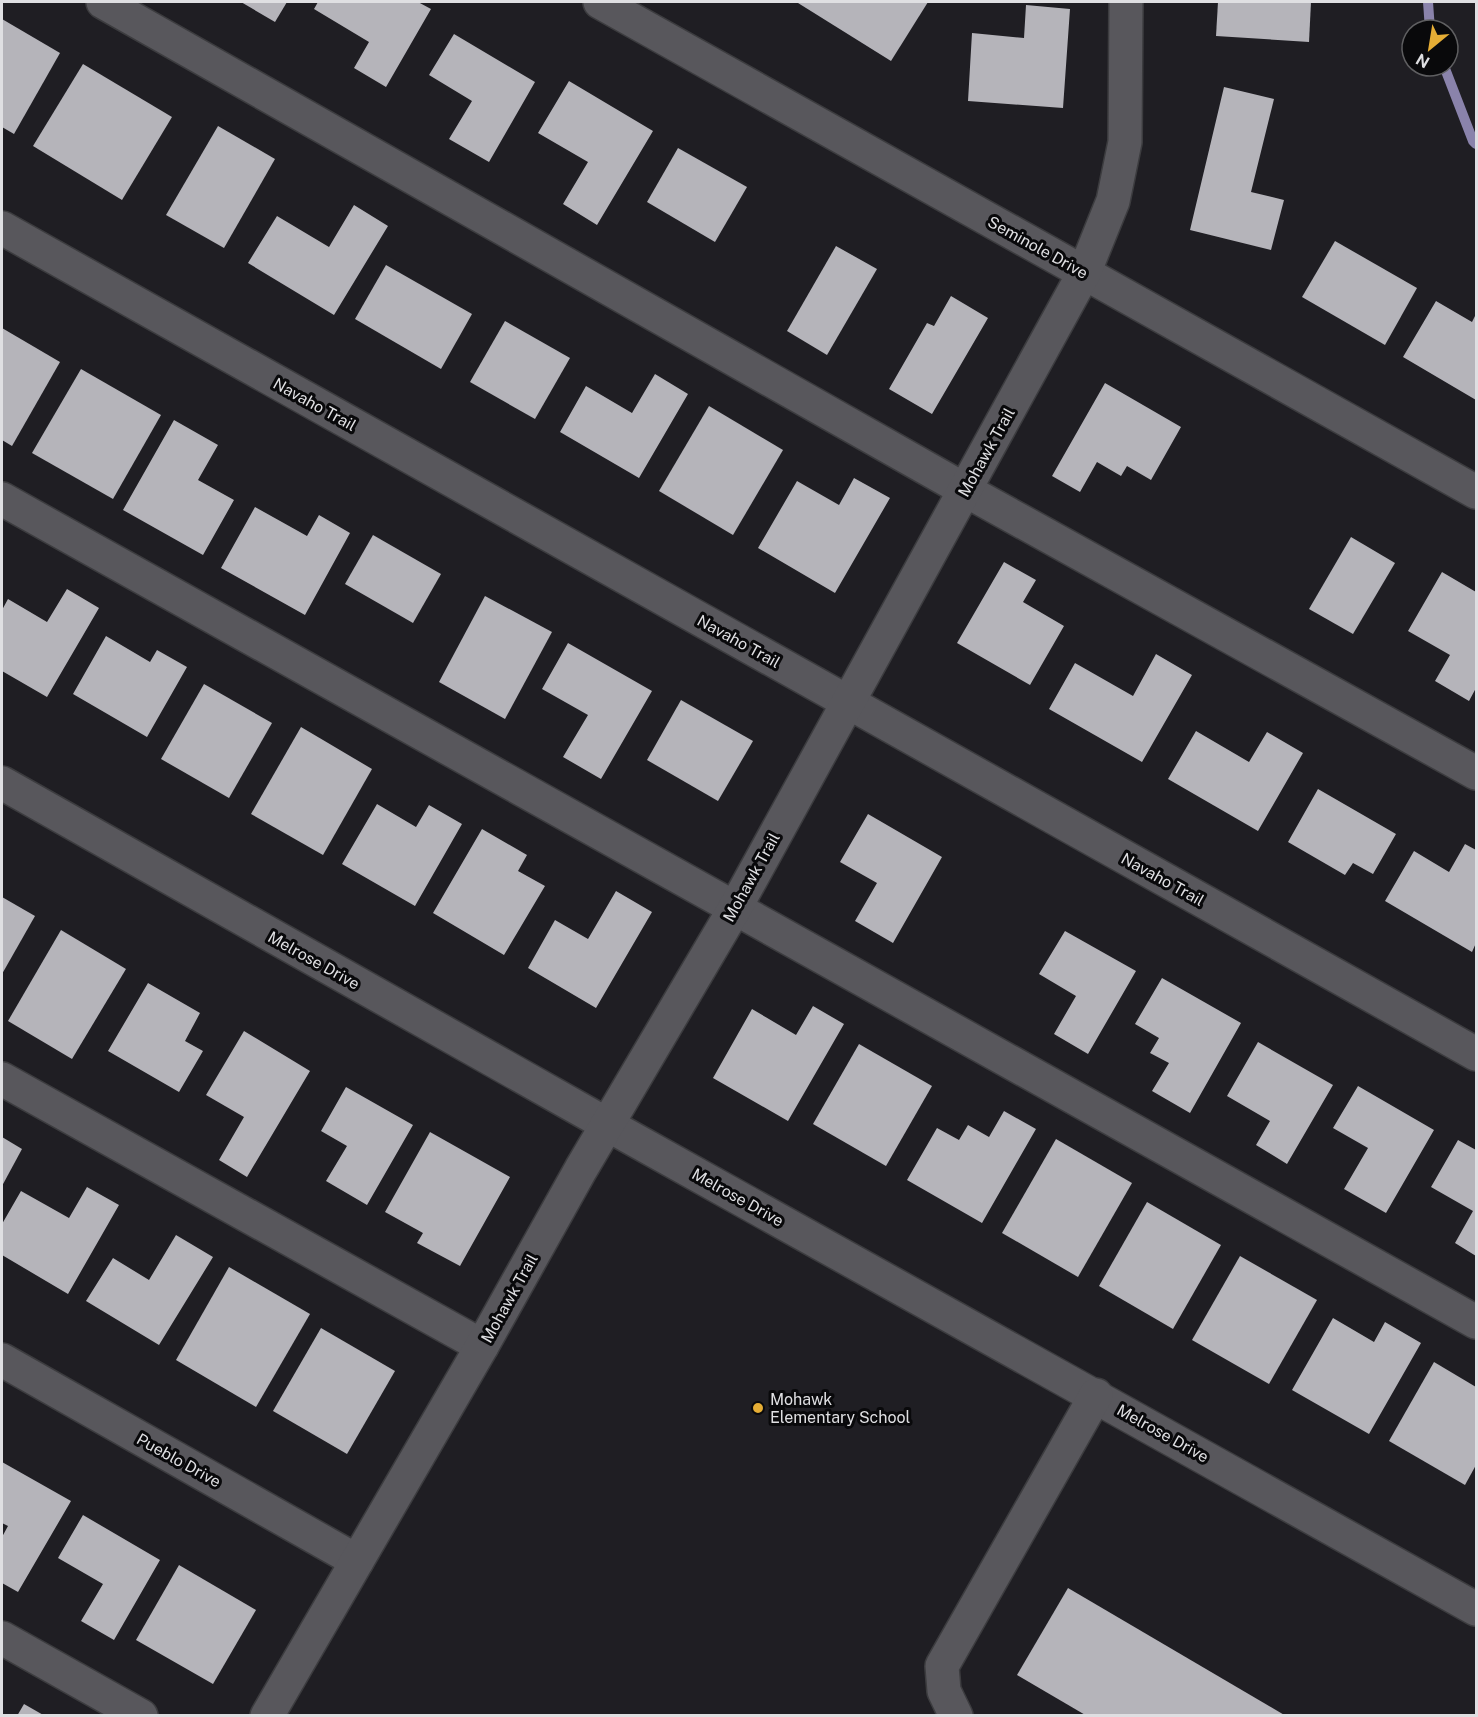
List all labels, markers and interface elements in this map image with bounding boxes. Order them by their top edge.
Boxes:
north arrow [1400,18,1460,78]
text: N [1413,49,1433,72]
street label: Seminole Drive [984,212,1091,283]
street label: Navaho Trail [270,374,360,435]
street label: Mohawk Trail [954,404,1019,500]
street label: Navaho Trail [694,611,784,672]
street label: Mohawk Trail [719,829,784,925]
street label: Navaho Trail [1118,849,1208,910]
street label: Melrose Drive [264,927,363,994]
street label: Melrose Drive [688,1164,787,1231]
street label: Mohawk Trail [477,1250,542,1346]
place label: Mohawk Elementary School [770,1390,911,1427]
street label: Melrose Drive [1113,1400,1212,1467]
marker: Mohawk Elementary School [751,1401,765,1415]
street label: Pueblo Drive [133,1429,224,1491]

